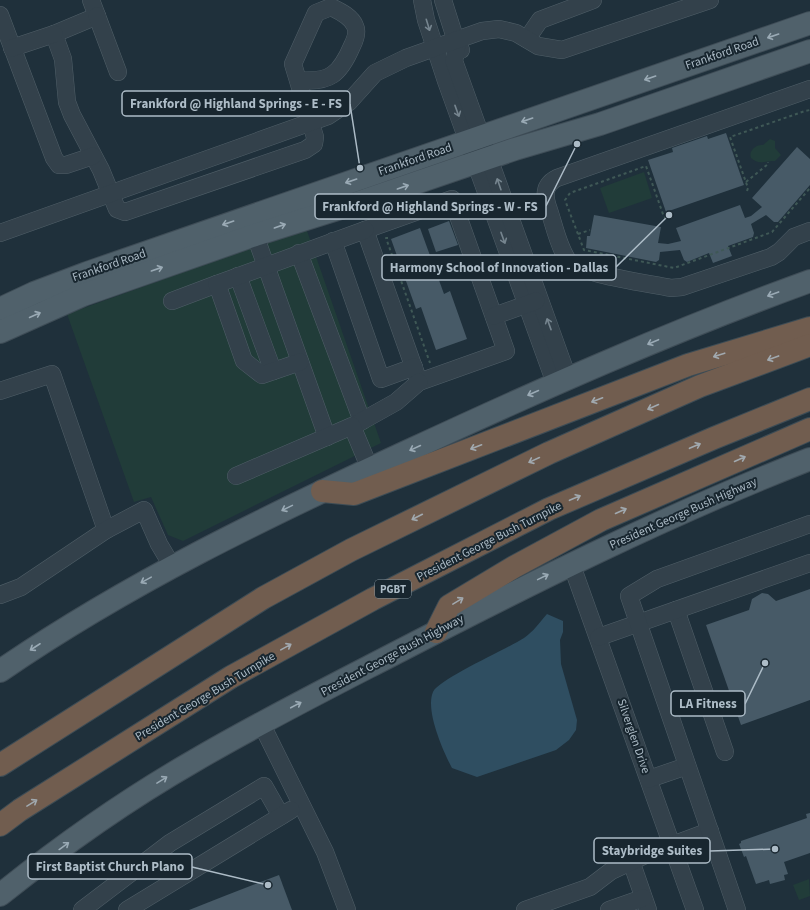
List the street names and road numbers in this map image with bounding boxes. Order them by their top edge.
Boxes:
street label: Frankford Road [683,33,761,74]
street label: Frankford Road [376,139,454,180]
street label: Frankford Road [70,245,148,286]
street label: President George Bush Highway [607,473,760,554]
street label: President George Bush Turnpike [414,497,565,585]
road number: PGBT [375,580,411,598]
street label: President George Bush Highway [318,610,467,700]
street label: President George Bush Turnpike [132,648,278,745]
street label: Silverglen Drive [613,697,654,776]

